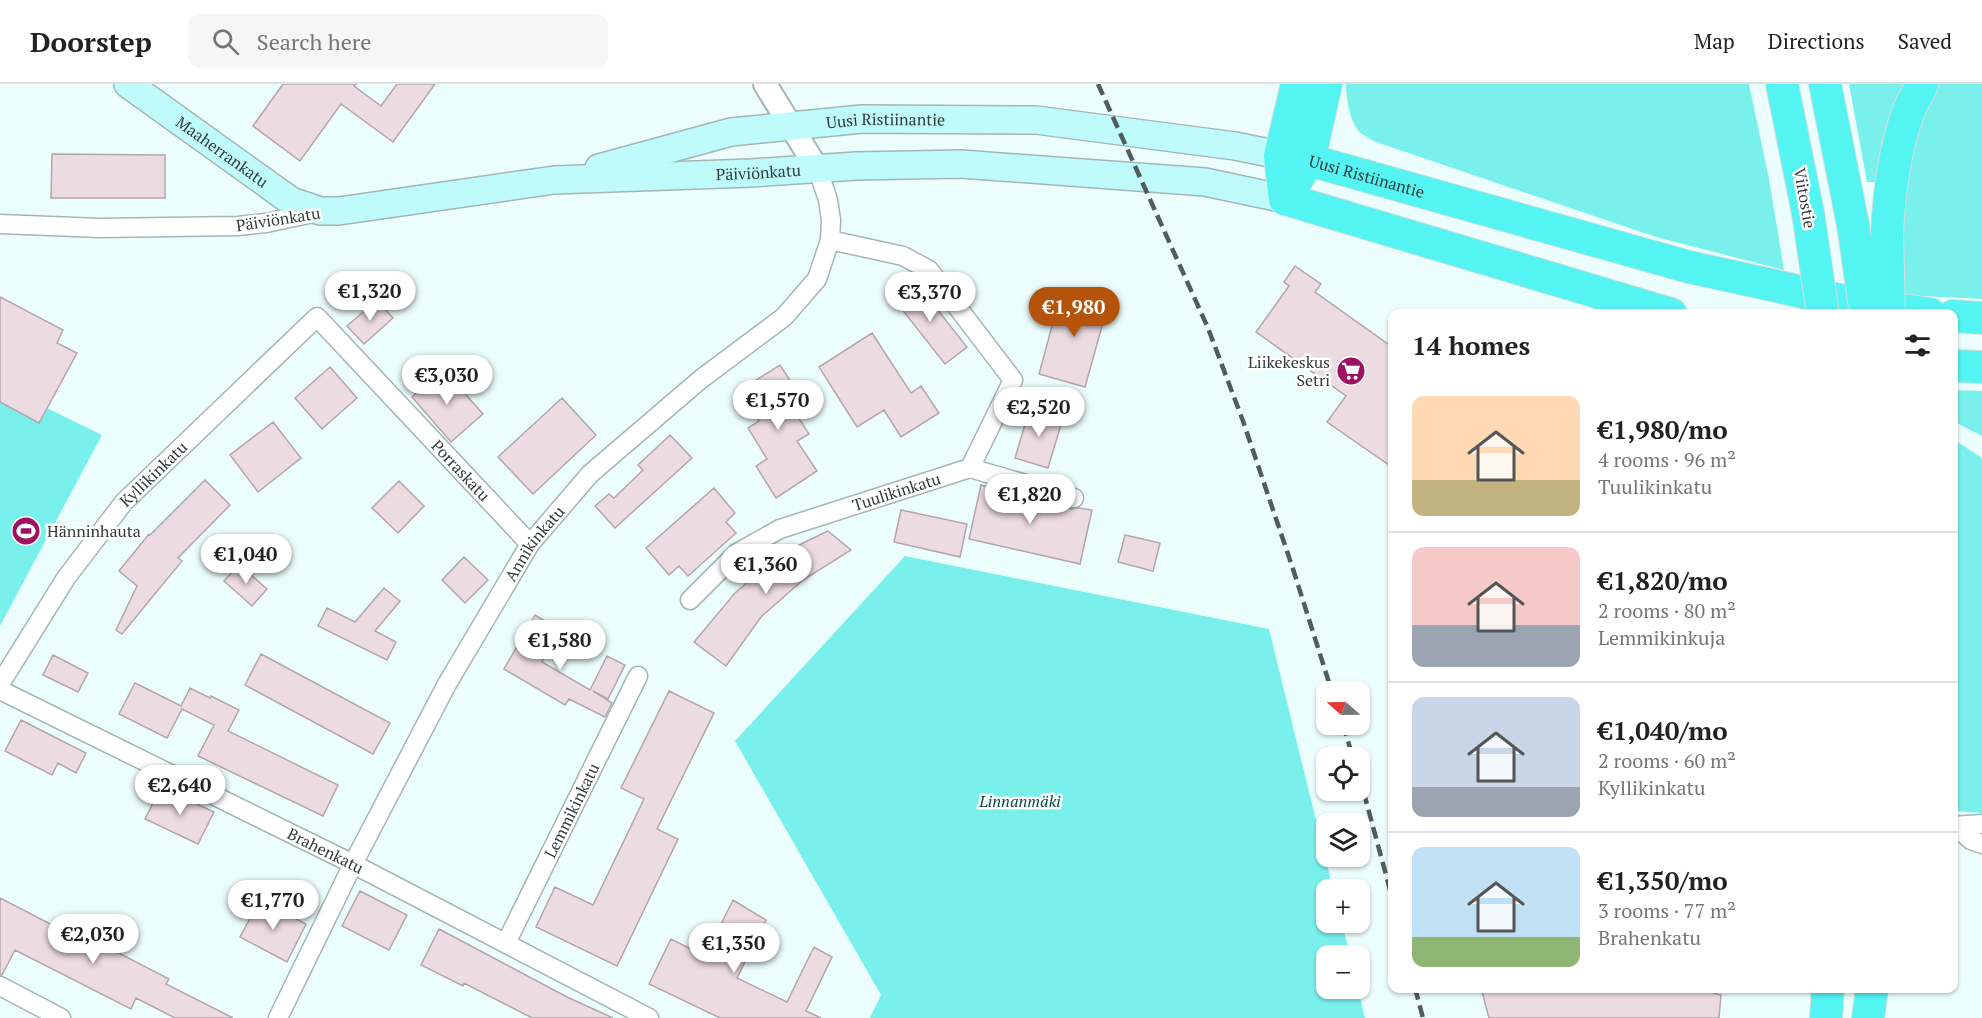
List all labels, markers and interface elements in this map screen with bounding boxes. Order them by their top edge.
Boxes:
search box [188,14,608,68]
text: Doorstep [30,23,152,60]
icon: search [209,25,242,58]
text: Search here [257,27,371,56]
text: Map [1694,27,1735,55]
text: Directions [1768,27,1865,55]
text: Saved [1898,27,1952,55]
street label: Uusi Ristiinantie [825,108,945,134]
street label: Maaherrankatu [172,111,273,192]
street label: Uusi Ristiinantie [1306,150,1427,203]
street label: Päiviönkatu [715,159,802,185]
street label: Viitostie [1789,166,1821,230]
street label: Päiviönkatu [234,201,322,237]
pin: €1,320 [321,271,419,322]
pin: €3,370 [881,272,979,323]
text: €1,320 [339,277,401,304]
text: €3,370 [899,278,961,305]
pin: €1,980 [1025,287,1123,338]
text: €1,980 [1043,293,1105,320]
text: 14 homes [1412,328,1530,362]
icon: filters [1901,329,1934,362]
place label: Liikekeskus Setri [1248,351,1330,391]
pin: €3,030 [398,355,496,406]
supermarket icon: Liikekeskus Setri [1335,355,1367,387]
text: €3,030 [416,361,478,388]
pin: €1,570 [729,380,827,431]
text: €1,570 [747,386,809,413]
pin: €2,520 [990,387,1088,438]
text: €2,520 [1008,393,1070,420]
text: €1,980/mo [1598,412,1728,446]
icon: home [1460,420,1532,492]
street label: Porraskatu [427,435,495,506]
street label: Kyllikinkatu [115,436,192,512]
text: 4 rooms · 96 m² [1598,446,1736,473]
street label: Tuulikinkatu [849,467,943,516]
text: Tuulikinkatu [1598,473,1712,500]
pin: €1,820 [981,474,1079,525]
text: €1,820 [999,480,1061,507]
street label: Annikinkatu [499,501,569,585]
sports icon: Hänninhauta [10,515,42,547]
place label: Hänninhauta [47,520,141,542]
pin: €1,040 [197,534,295,585]
text: €1,040 [215,540,277,567]
pin: €1,360 [717,544,815,595]
text: €1,360 [735,550,797,577]
text: €1,820/mo [1598,563,1728,597]
icon: home [1460,571,1532,643]
text: 2 rooms · 80 m² [1598,597,1736,624]
pin: €1,580 [511,620,609,671]
text: Lemmikinkuja [1598,624,1725,651]
text: €1,580 [529,626,591,653]
north arrow [1316,681,1370,735]
map controls [1316,681,1370,999]
text: €1,040/mo [1598,713,1728,747]
icon: home [1460,721,1532,793]
button: locate [1316,747,1370,801]
text: 2 rooms · 60 m² [1598,747,1736,774]
street label: Lemmikinkatu [539,759,604,862]
pin: €2,640 [131,765,229,816]
text: €2,640 [149,771,211,798]
text: Kyllikinkatu [1598,774,1706,801]
park label: Linnanmäki [978,790,1061,812]
button: layers [1316,813,1370,867]
street label: Brahenkatu [284,822,368,879]
text: €1,350/mo [1598,863,1728,897]
icon: home [1460,871,1532,943]
button: + [1316,879,1370,933]
pin: €1,770 [224,880,322,931]
text: €1,770 [242,886,304,913]
text: 3 rooms · 77 m² [1598,897,1736,924]
pin: €2,030 [44,914,142,965]
text: €2,030 [62,920,124,947]
pin: €1,350 [685,923,783,974]
text: Brahenkatu [1598,924,1701,951]
text: €1,350 [703,929,765,956]
button: − [1316,945,1370,999]

